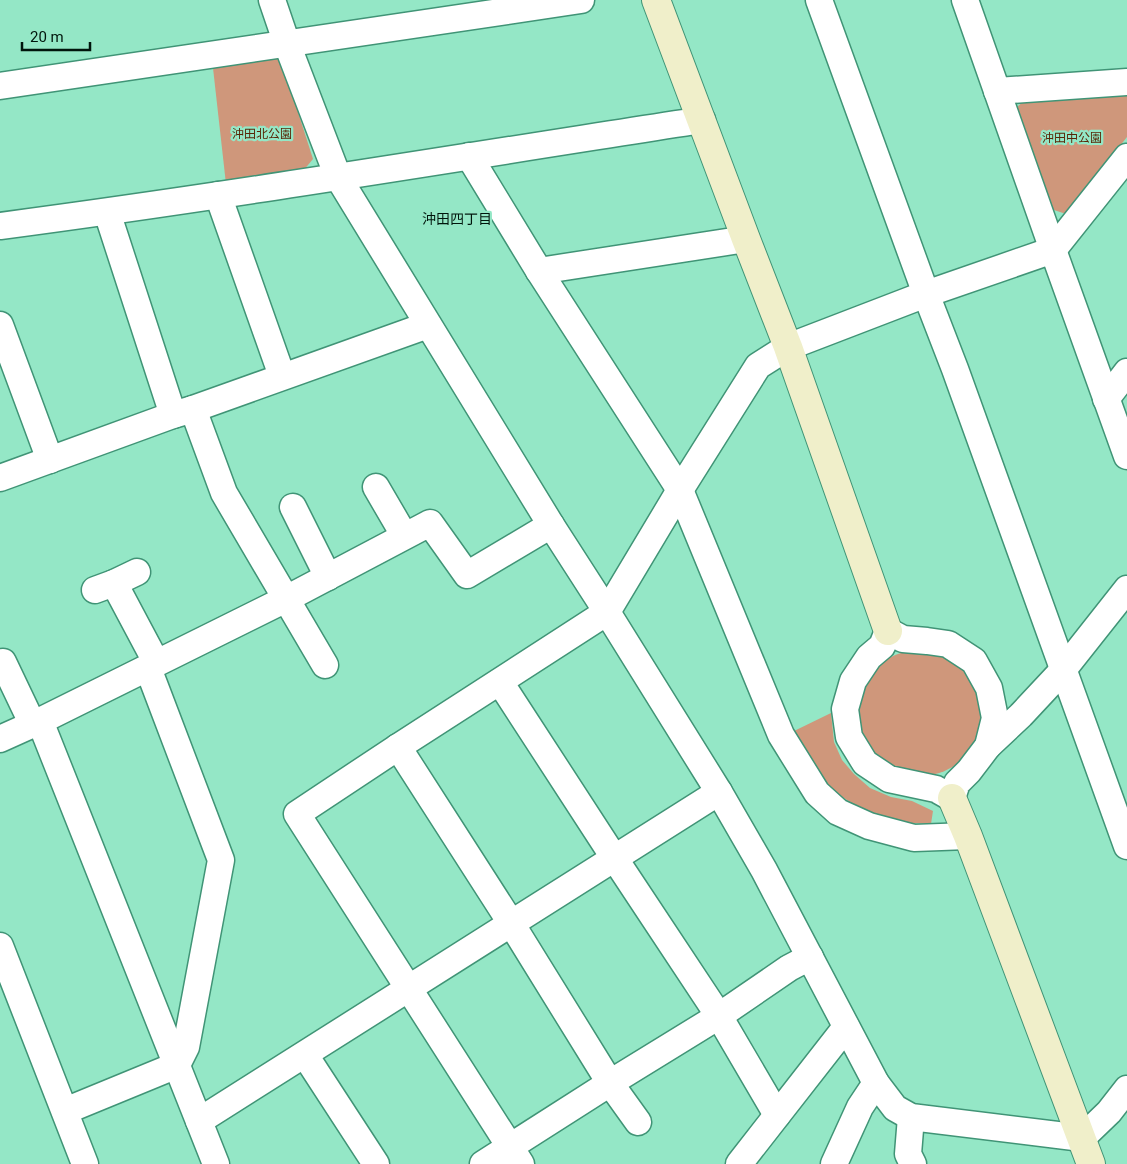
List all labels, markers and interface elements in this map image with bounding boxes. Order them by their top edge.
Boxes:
scale bar [22,20,90,52]
text: 20 m [30,28,64,46]
park label: 沖田北公園 [232,127,292,141]
park label: 沖田中公園 [1042,131,1102,145]
district label: 沖田四丁目 [422,211,492,227]

